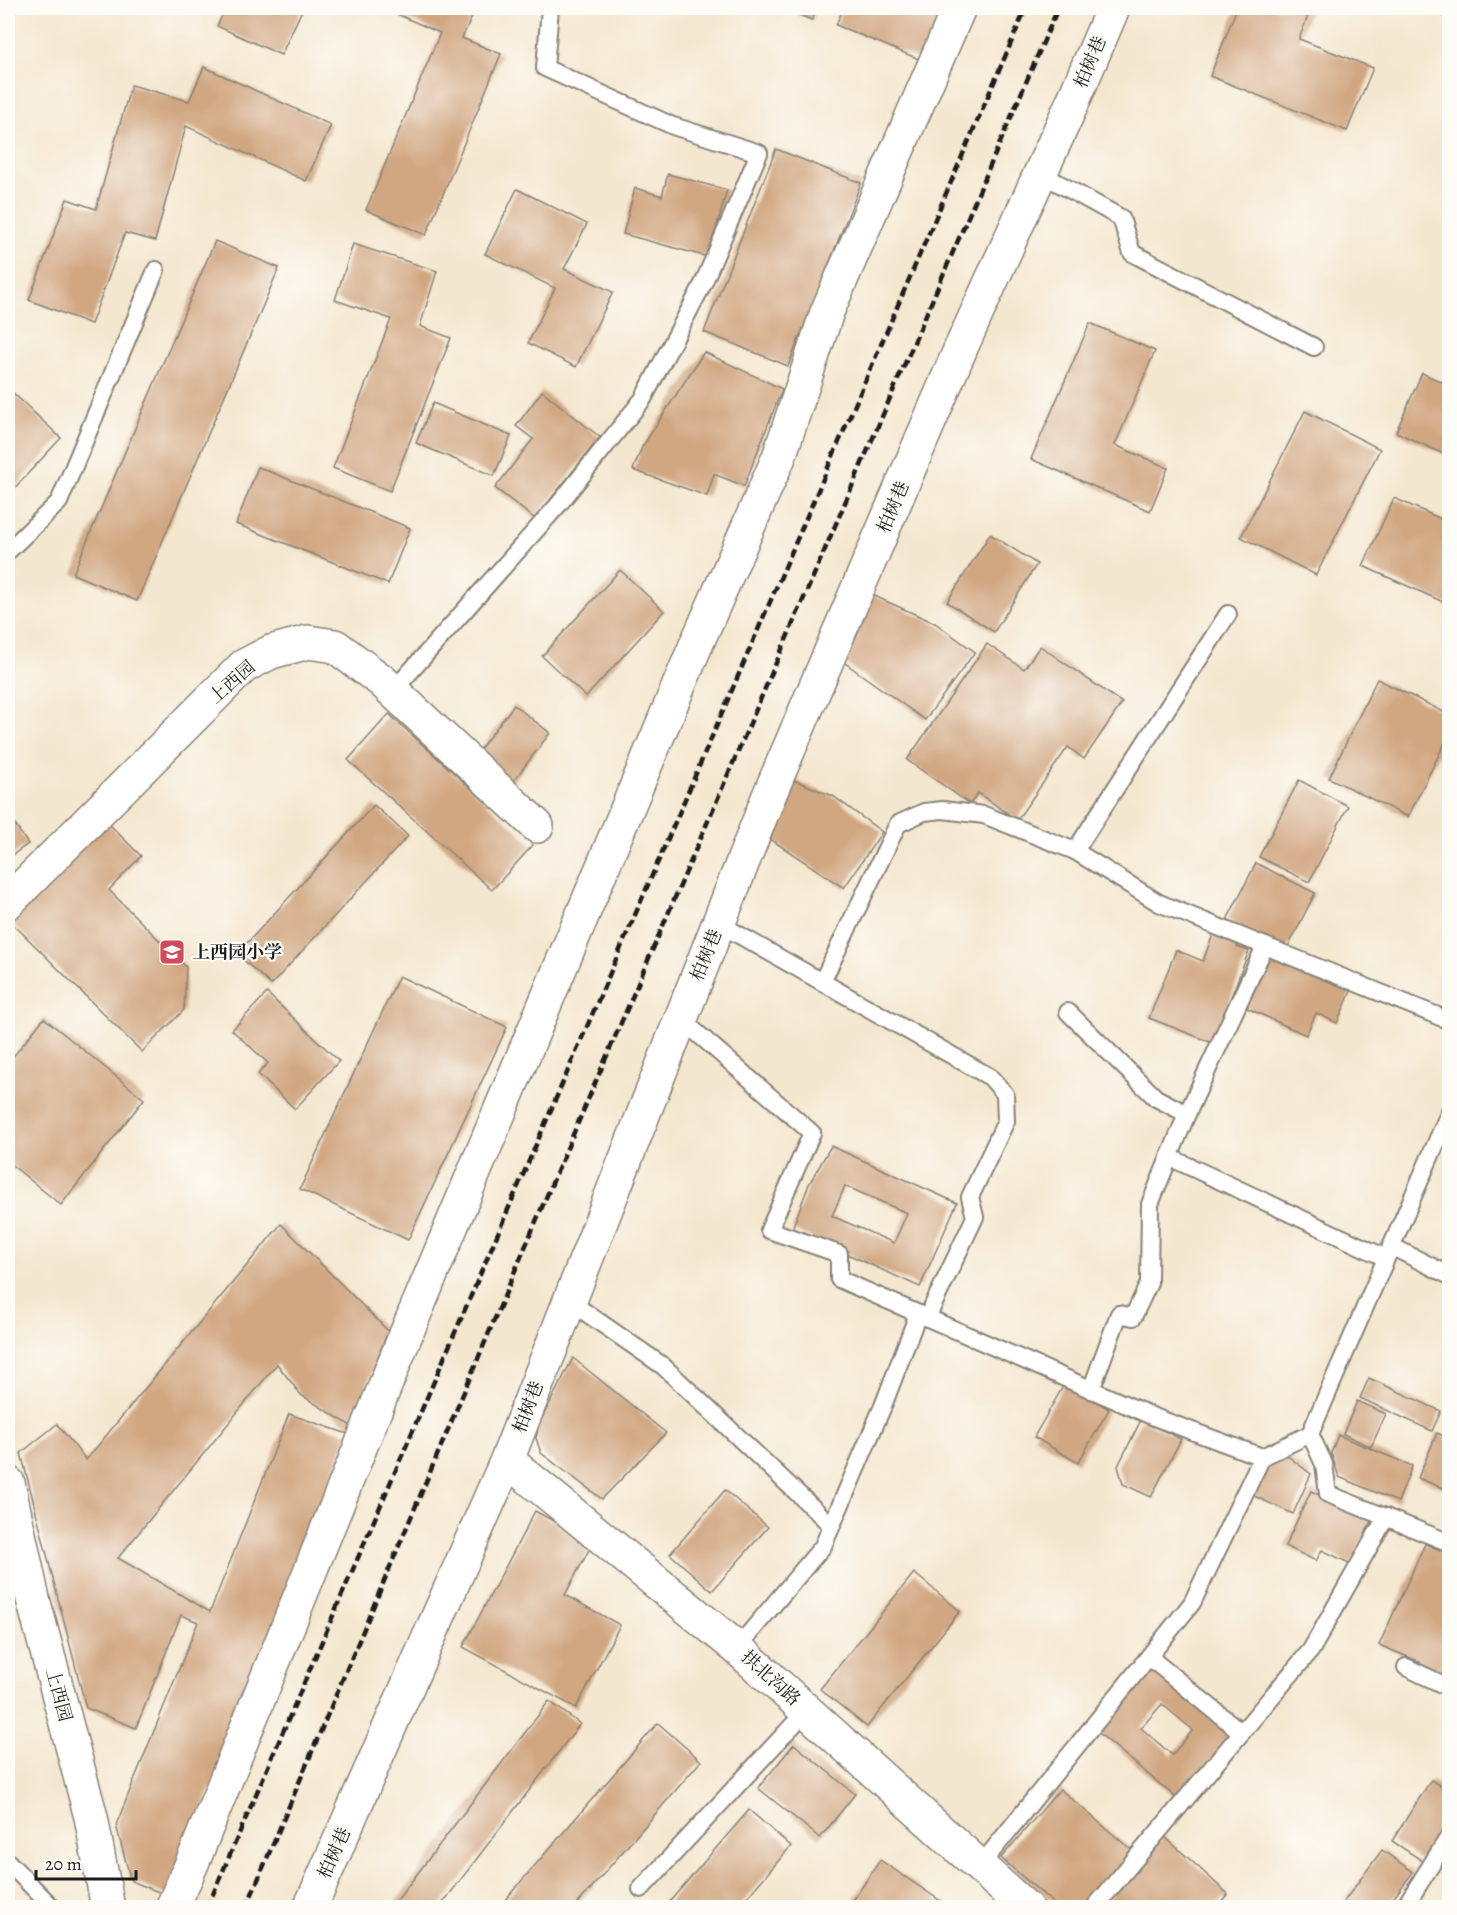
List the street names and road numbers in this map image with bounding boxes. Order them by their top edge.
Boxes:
street label: 柏树巷 [1068,32,1112,92]
street label: 柏树巷 [871,477,915,537]
street label: 上西园 [204,655,260,709]
street label: 柏树巷 [685,925,727,985]
street label: 柏树巷 [507,1377,549,1437]
street label: 拱北沟路 [736,1645,806,1711]
street label: 上西园 [40,1666,78,1724]
street label: 柏树巷 [312,1823,356,1883]

